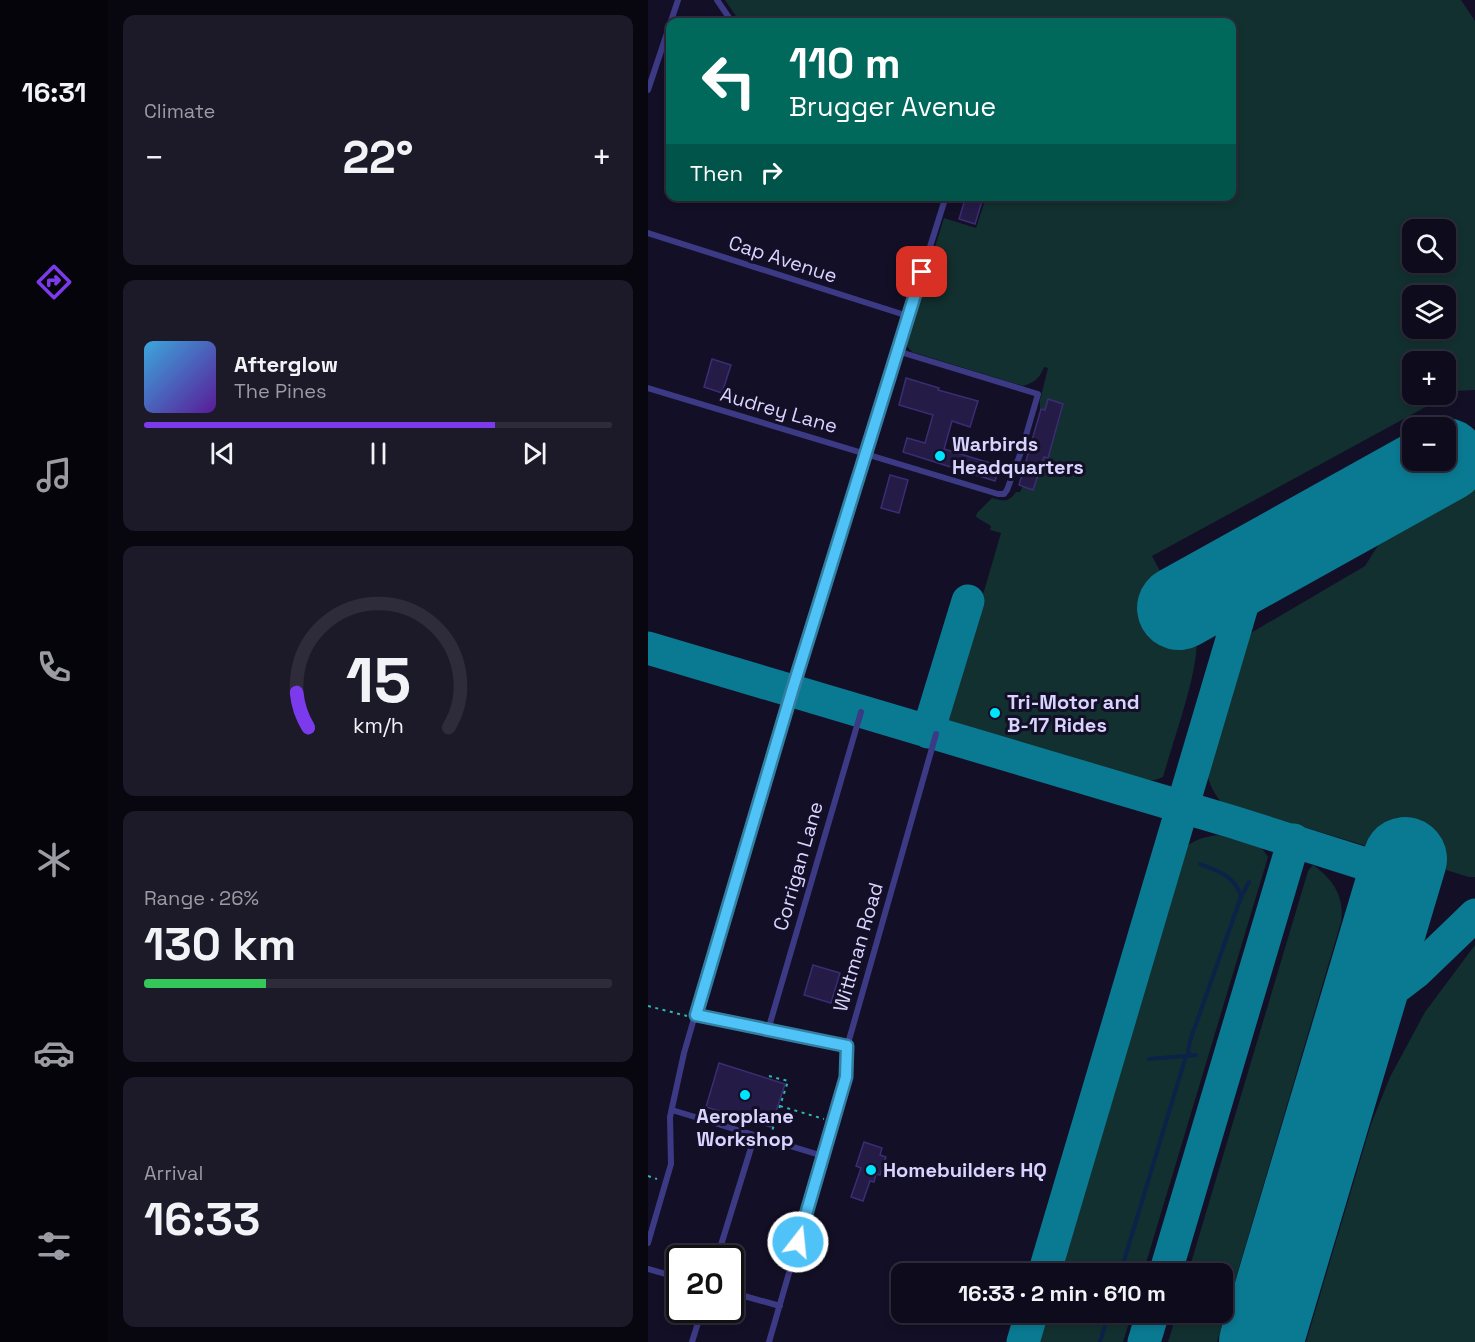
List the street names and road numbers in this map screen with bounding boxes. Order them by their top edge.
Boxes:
street label: Cap Avenue [725,229,841,289]
street label: Audrey Lane [717,381,841,439]
street label: Corrigan Lane [767,798,829,934]
street label: Wittman Road [827,879,889,1015]

